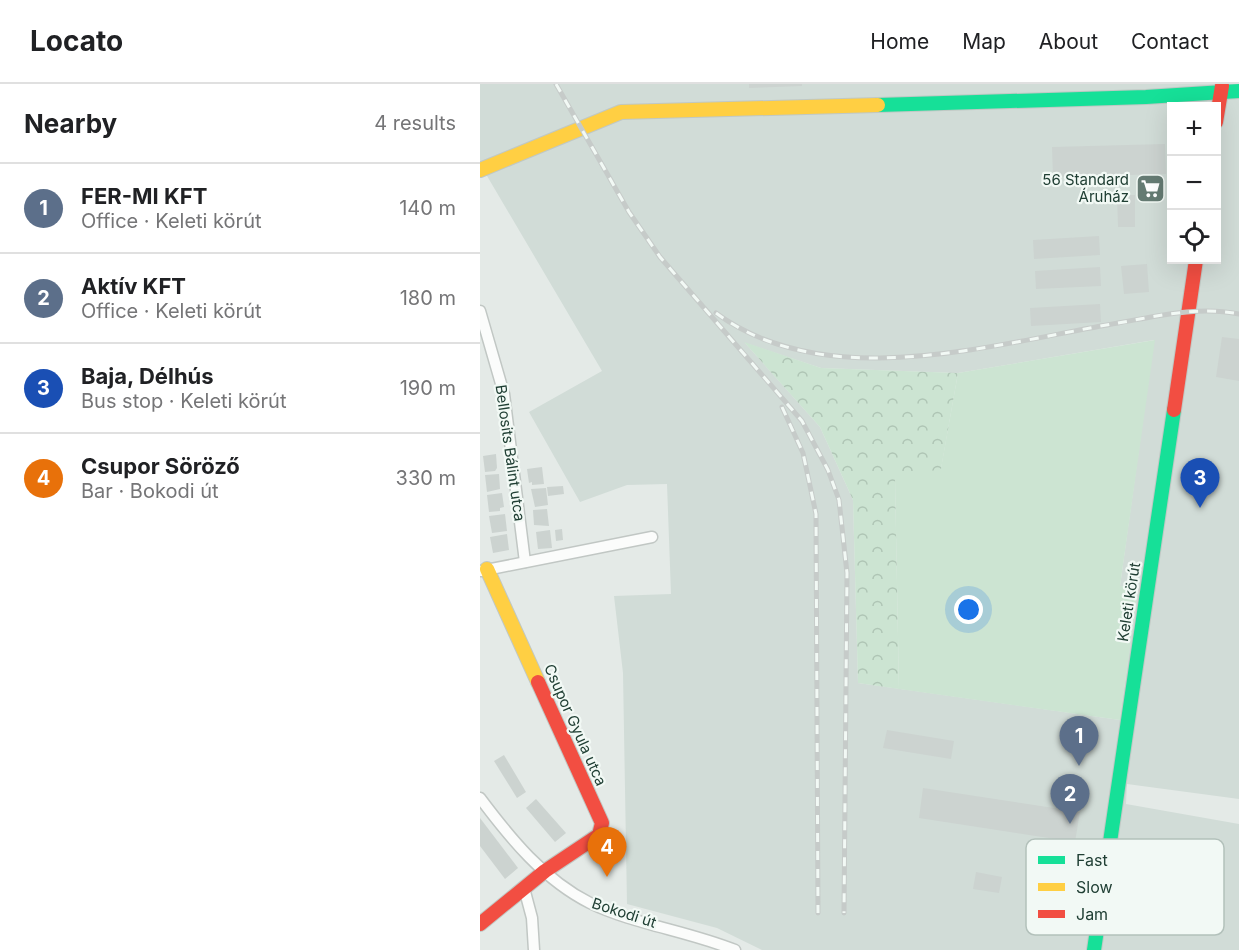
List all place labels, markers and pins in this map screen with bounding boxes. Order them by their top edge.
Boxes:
place label: 56 Standard Áruház [1042,170,1129,206]
supermarket icon: 56 Standard Áruház [1134,173,1166,205]
pin: 3 [1180,458,1220,508]
pin: 1 [1060,716,1098,766]
pin: 2 [1050,774,1090,824]
pin: 4 [588,828,626,877]

